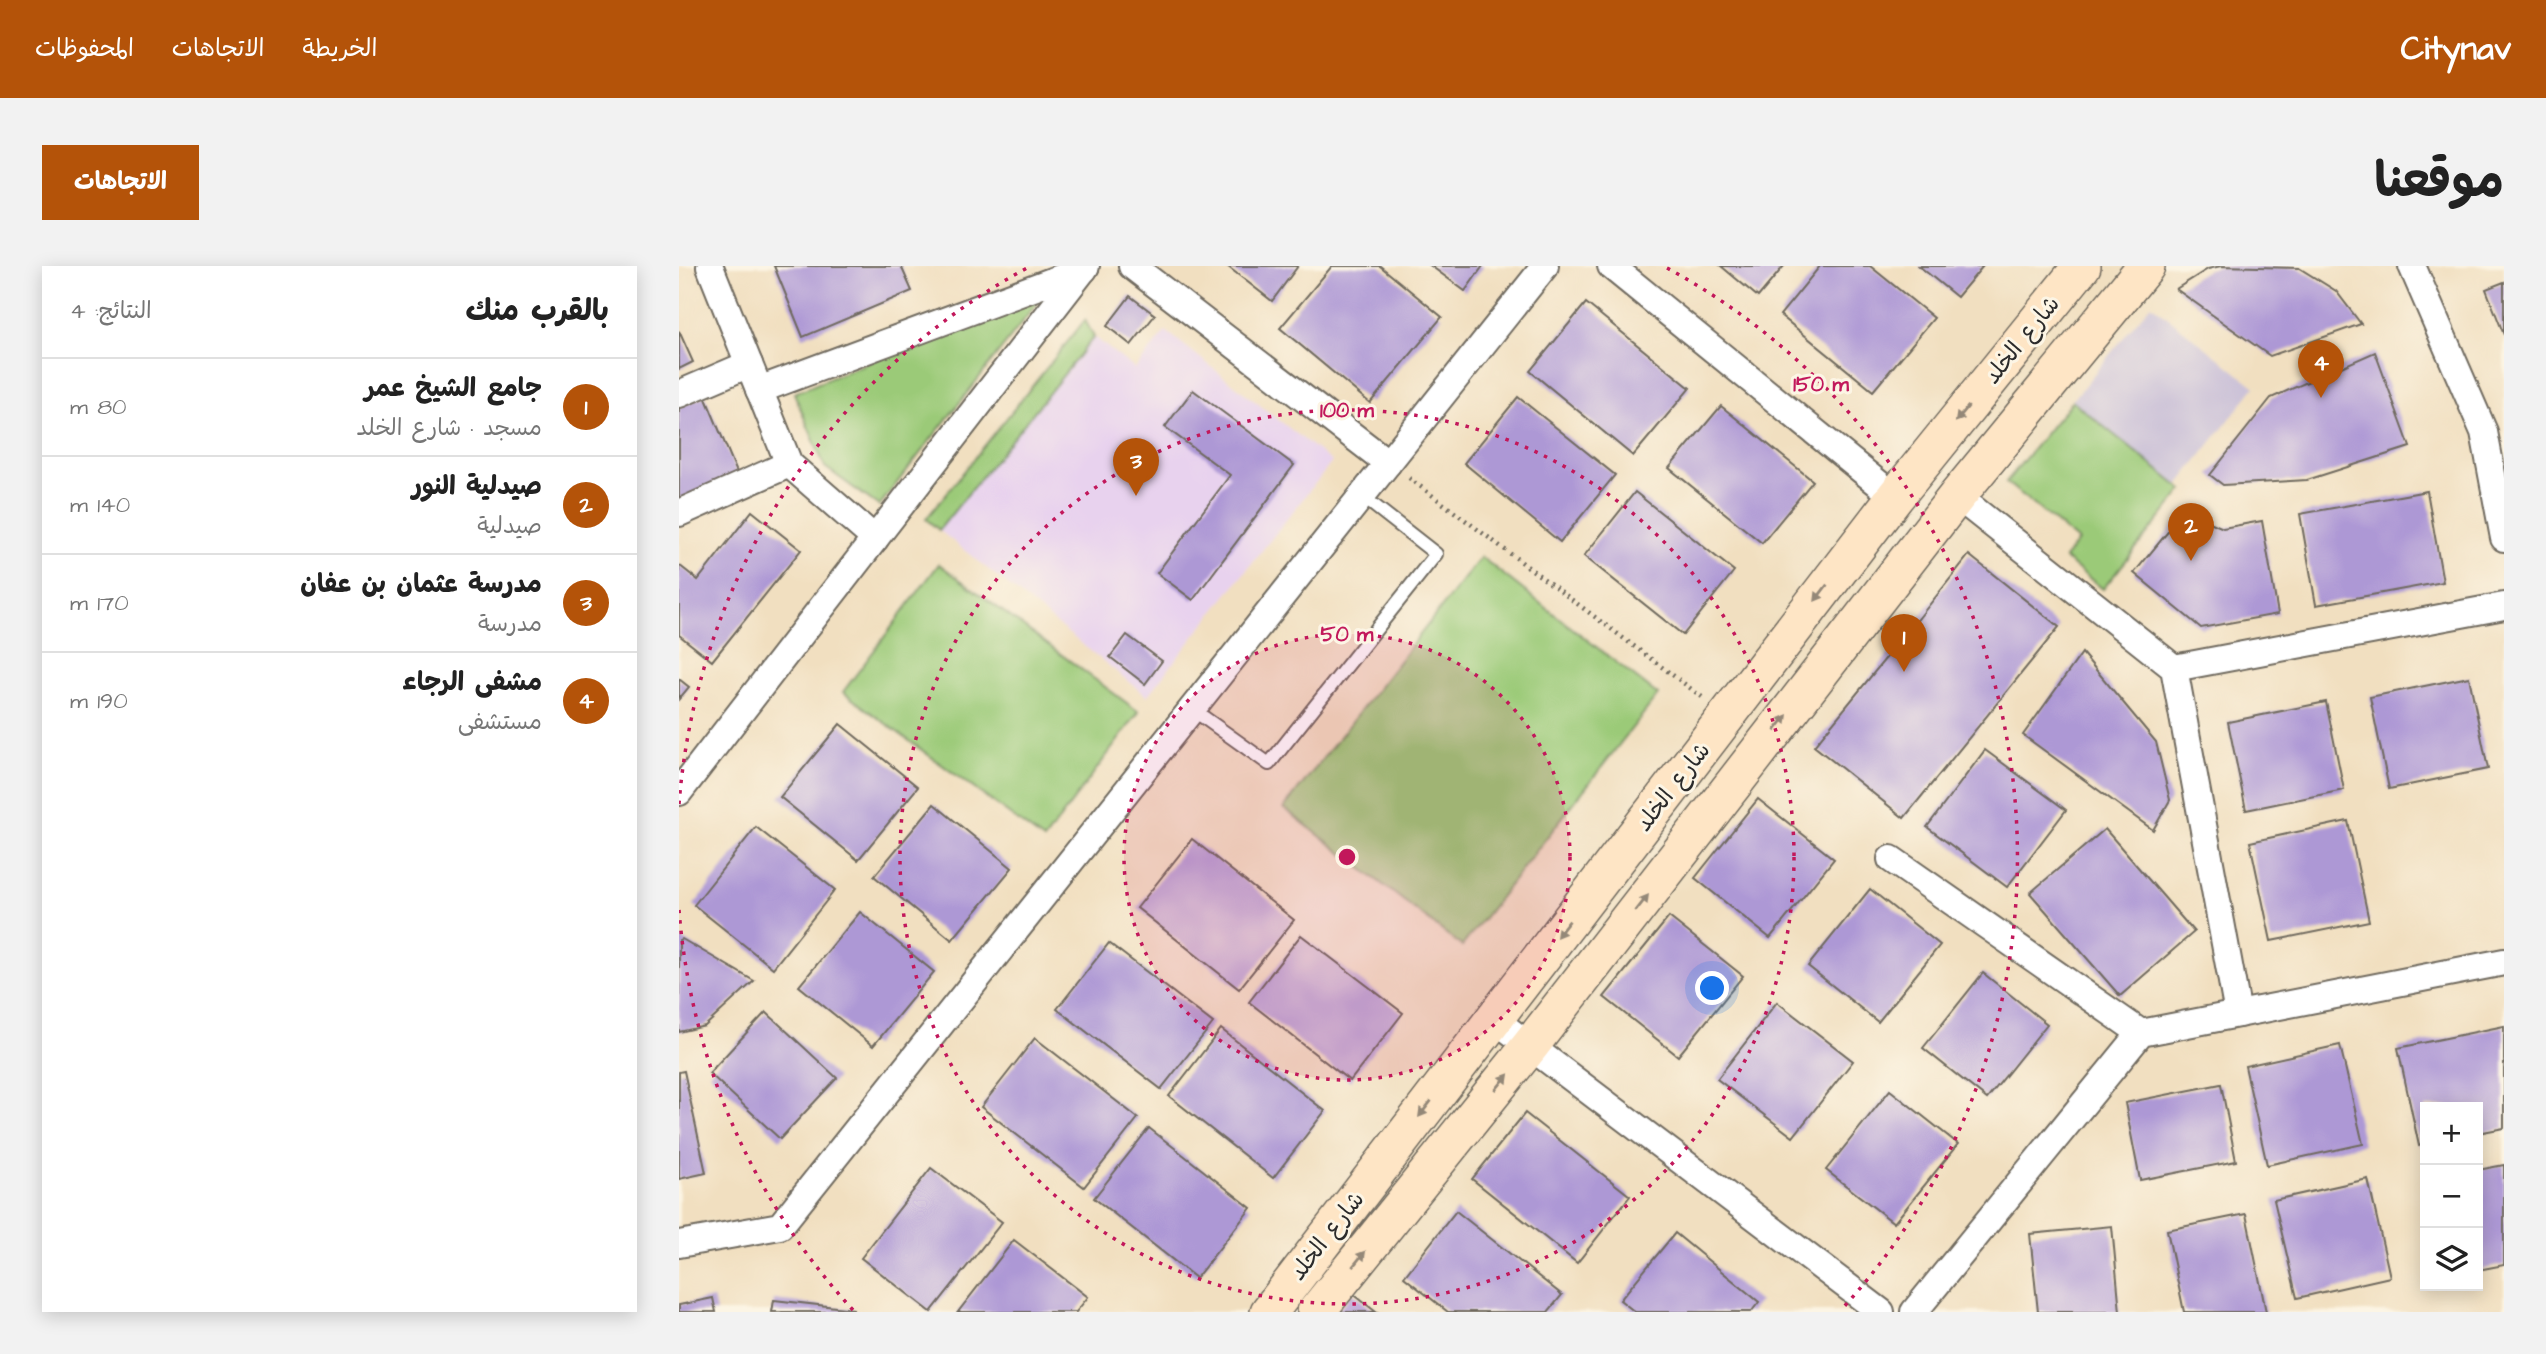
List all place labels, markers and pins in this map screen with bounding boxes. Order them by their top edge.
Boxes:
pin: 4 [2298,340,2344,398]
pin: 3 [1113,438,1159,496]
pin: 2 [2168,503,2214,561]
pin: 1 [1881,614,1927,672]
centre of rings [1335,845,1359,869]

